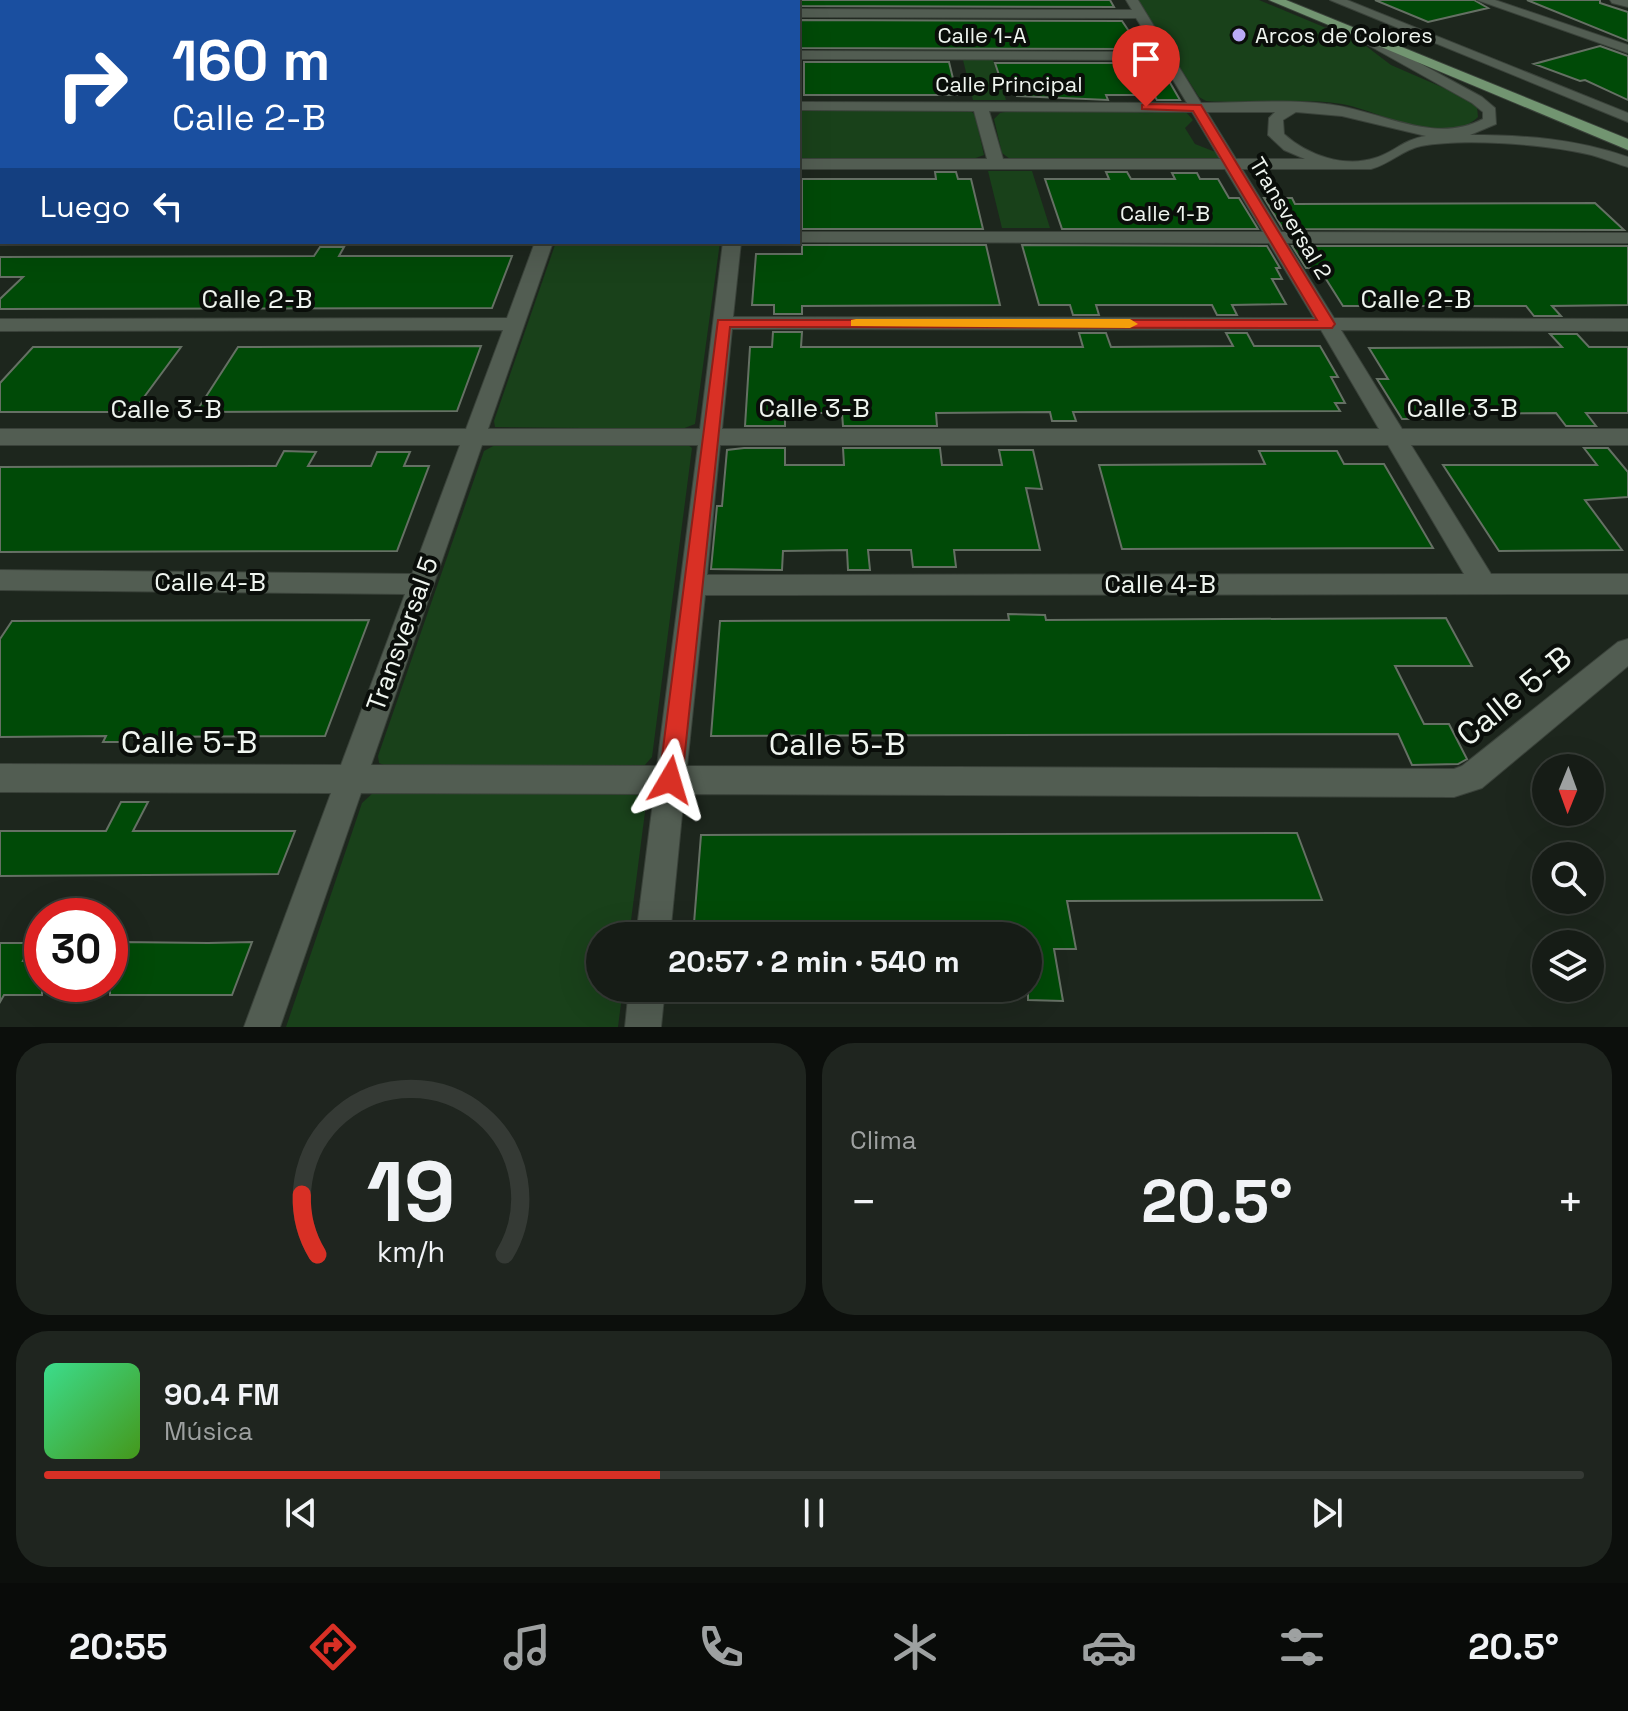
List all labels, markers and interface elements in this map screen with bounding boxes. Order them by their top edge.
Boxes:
street label: Calle 1-A [937,21,1027,49]
place label: Arcos de Colores [1255,21,1433,49]
text: 160 m [172,25,330,96]
pin [1112,25,1180,107]
marker: Arcos de Colores [1230,26,1248,44]
icon: right [40,32,144,136]
icon: arrive [1124,37,1168,81]
street label: Calle Principal [935,70,1083,98]
text: Calle 2-B [172,95,326,141]
street label: Transversal 2 [1244,152,1338,284]
icon: left [146,184,190,228]
text: Luego [40,187,130,226]
street label: Calle 1-B [1120,199,1210,227]
street label: Calle 2-B [201,282,313,316]
street label: Calle 2-B [1360,282,1472,316]
street label: Calle 3-B [758,391,870,425]
street label: Calle 3-B [1406,391,1518,425]
street label: Calle 3-B [110,392,222,426]
street label: Transversal 5 [358,552,446,716]
street label: Calle 4-B [154,565,266,599]
street label: Calle 4-B [1104,567,1216,601]
street label: Calle 5-B [1448,637,1580,755]
street label: Calle 5-B [121,722,257,762]
street label: Calle 5-B [769,724,905,764]
position arrow [628,738,712,822]
north arrow [1532,754,1604,826]
map controls [1532,754,1604,1002]
button: search [1532,842,1604,914]
speed limit sign: 30 [24,898,128,1002]
button: layers [1532,930,1604,1002]
text: 20:57 · 2 min · 540 m [668,942,960,981]
text: Clima [850,1123,917,1157]
text: 19 [366,1139,456,1245]
text: 20.5° [1141,1163,1293,1240]
text: − [850,1174,877,1230]
text: + [1557,1174,1584,1230]
text: km/h [377,1234,445,1270]
text: 90.4 FM [164,1375,280,1414]
text: Música [164,1414,253,1448]
icon: previous [279,1491,323,1535]
icon: pause [792,1491,836,1535]
icon: next [1305,1491,1349,1535]
icon: directions [305,1619,361,1675]
icon: music [499,1619,555,1675]
icon: phone [693,1619,749,1675]
icon: climate [887,1619,943,1675]
icon: car [1081,1619,1137,1675]
icon: filters [1274,1619,1330,1675]
text: 20:55 [69,1624,168,1670]
text: 20.5° [1468,1624,1559,1670]

